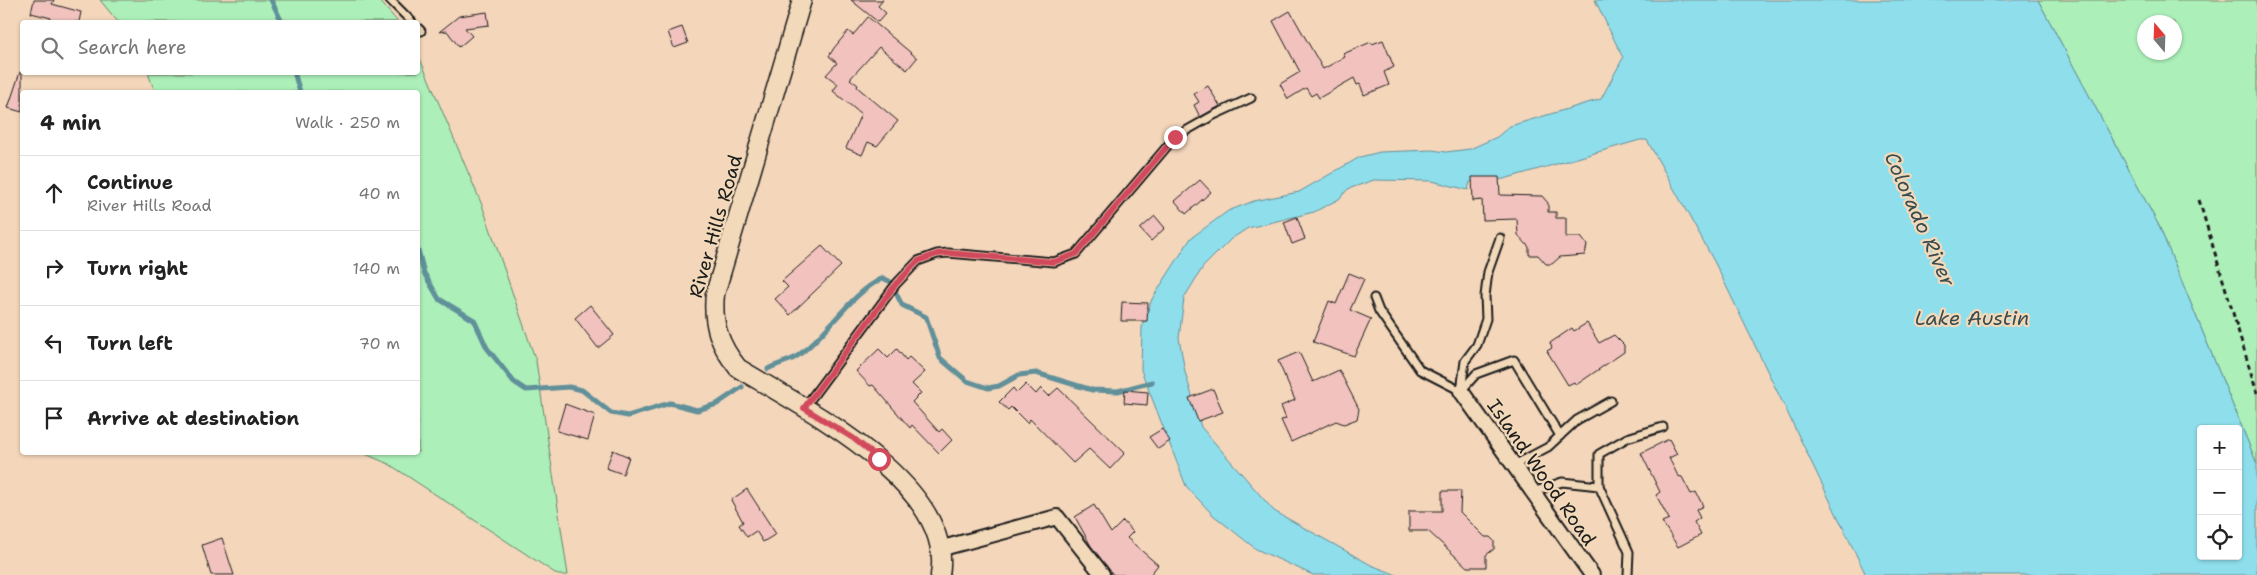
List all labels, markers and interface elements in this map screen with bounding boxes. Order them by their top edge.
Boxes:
north arrow [2137,15,2182,60]
search box [20,20,420,75]
icon: search [38,34,66,62]
text: Search here [78,35,187,60]
text: 4 min [40,109,101,137]
text: Walk · 250 m [295,112,400,133]
route end [1164,126,1187,149]
water label: Colorado River [1879,148,1962,291]
street label: River Hills Road [683,152,748,301]
text: Continue [87,170,173,195]
icon: ahead [40,179,68,207]
text: 40 m [358,183,400,204]
text: River Hills Road [87,195,212,216]
icon: right [40,254,68,282]
text: Turn right [87,256,188,281]
text: 140 m [353,258,400,279]
water label: Lake Austin [1915,305,2029,331]
icon: left [40,329,68,357]
text: Turn left [87,331,173,356]
text: 70 m [359,333,400,354]
street label: Island Wood Road [1482,394,1602,551]
icon: arrive [40,404,68,432]
text: Arrive at destination [87,406,299,431]
map controls [2197,425,2242,560]
button: + [2197,425,2242,470]
route start [868,448,891,471]
button: − [2197,470,2242,515]
button: locate [2197,515,2242,560]

